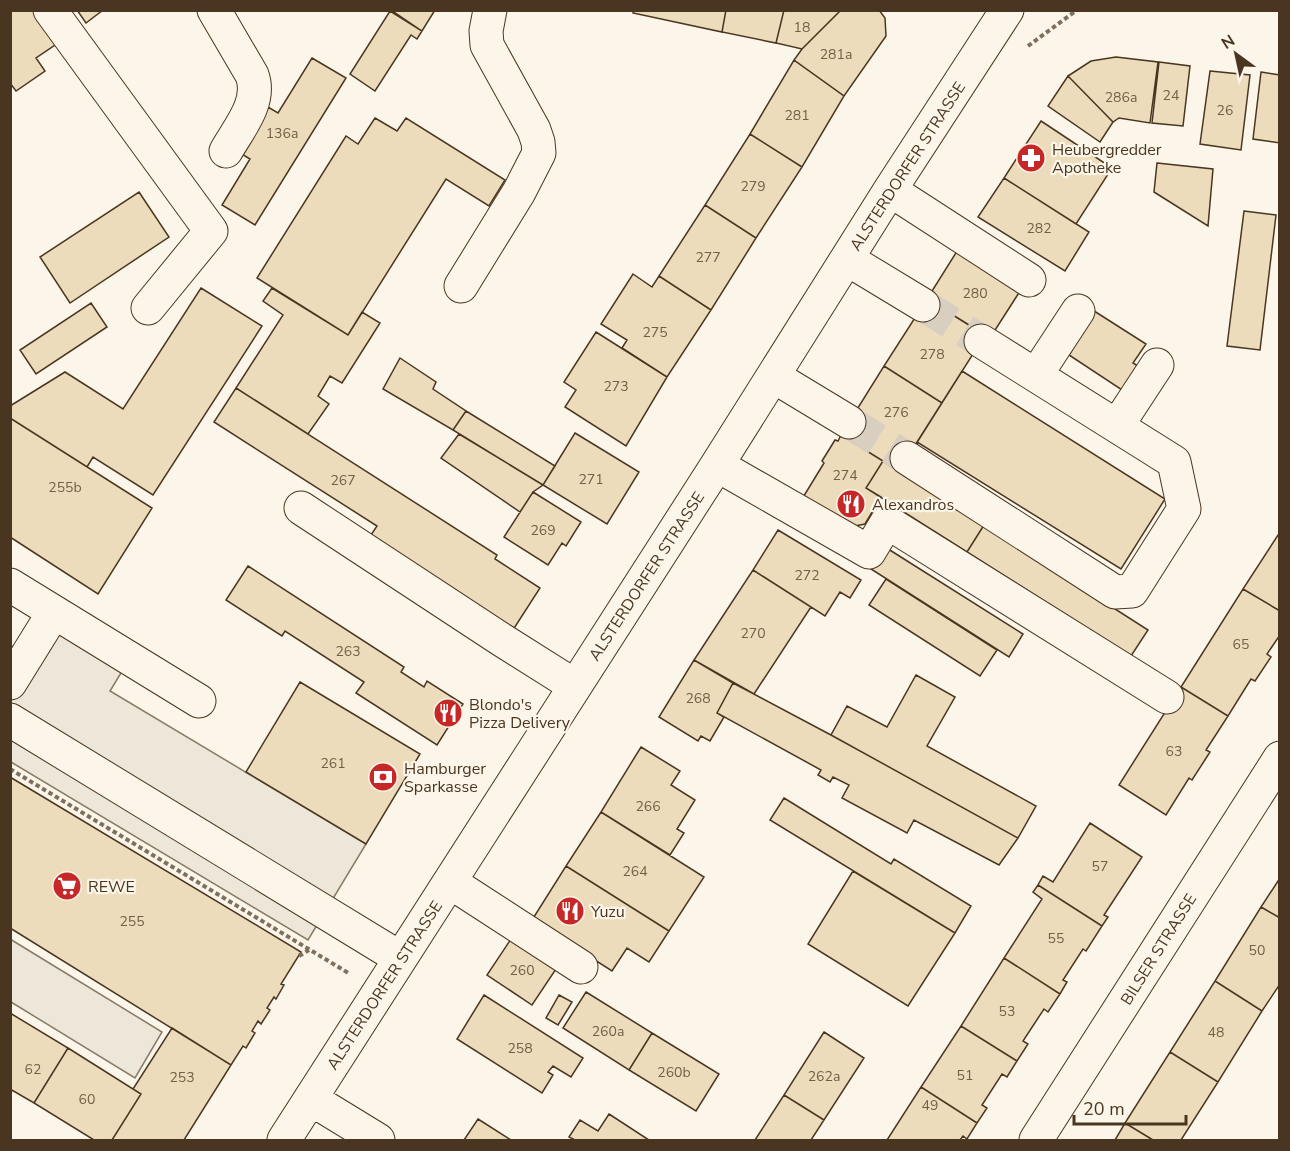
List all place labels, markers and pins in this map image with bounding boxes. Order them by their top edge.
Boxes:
place label: Heubergredder Apotheke [1052,139,1162,179]
pharmacy icon: Heubergredder Apotheke [1015,142,1047,174]
restaurant icon: Alexandros [835,488,867,520]
place label: Alexandros [872,494,954,516]
place label: Blondo's Pizza Delivery [469,694,571,734]
restaurant icon: Blondo's Pizza Delivery [432,697,464,729]
place label: Hamburger Sparkasse [404,758,486,798]
bank icon: Hamburger Sparkasse [367,761,399,793]
supermarket icon: REWE [51,870,83,902]
place label: REWE [88,876,135,898]
restaurant icon: Yuzu [554,895,586,927]
place label: Yuzu [590,901,625,923]

